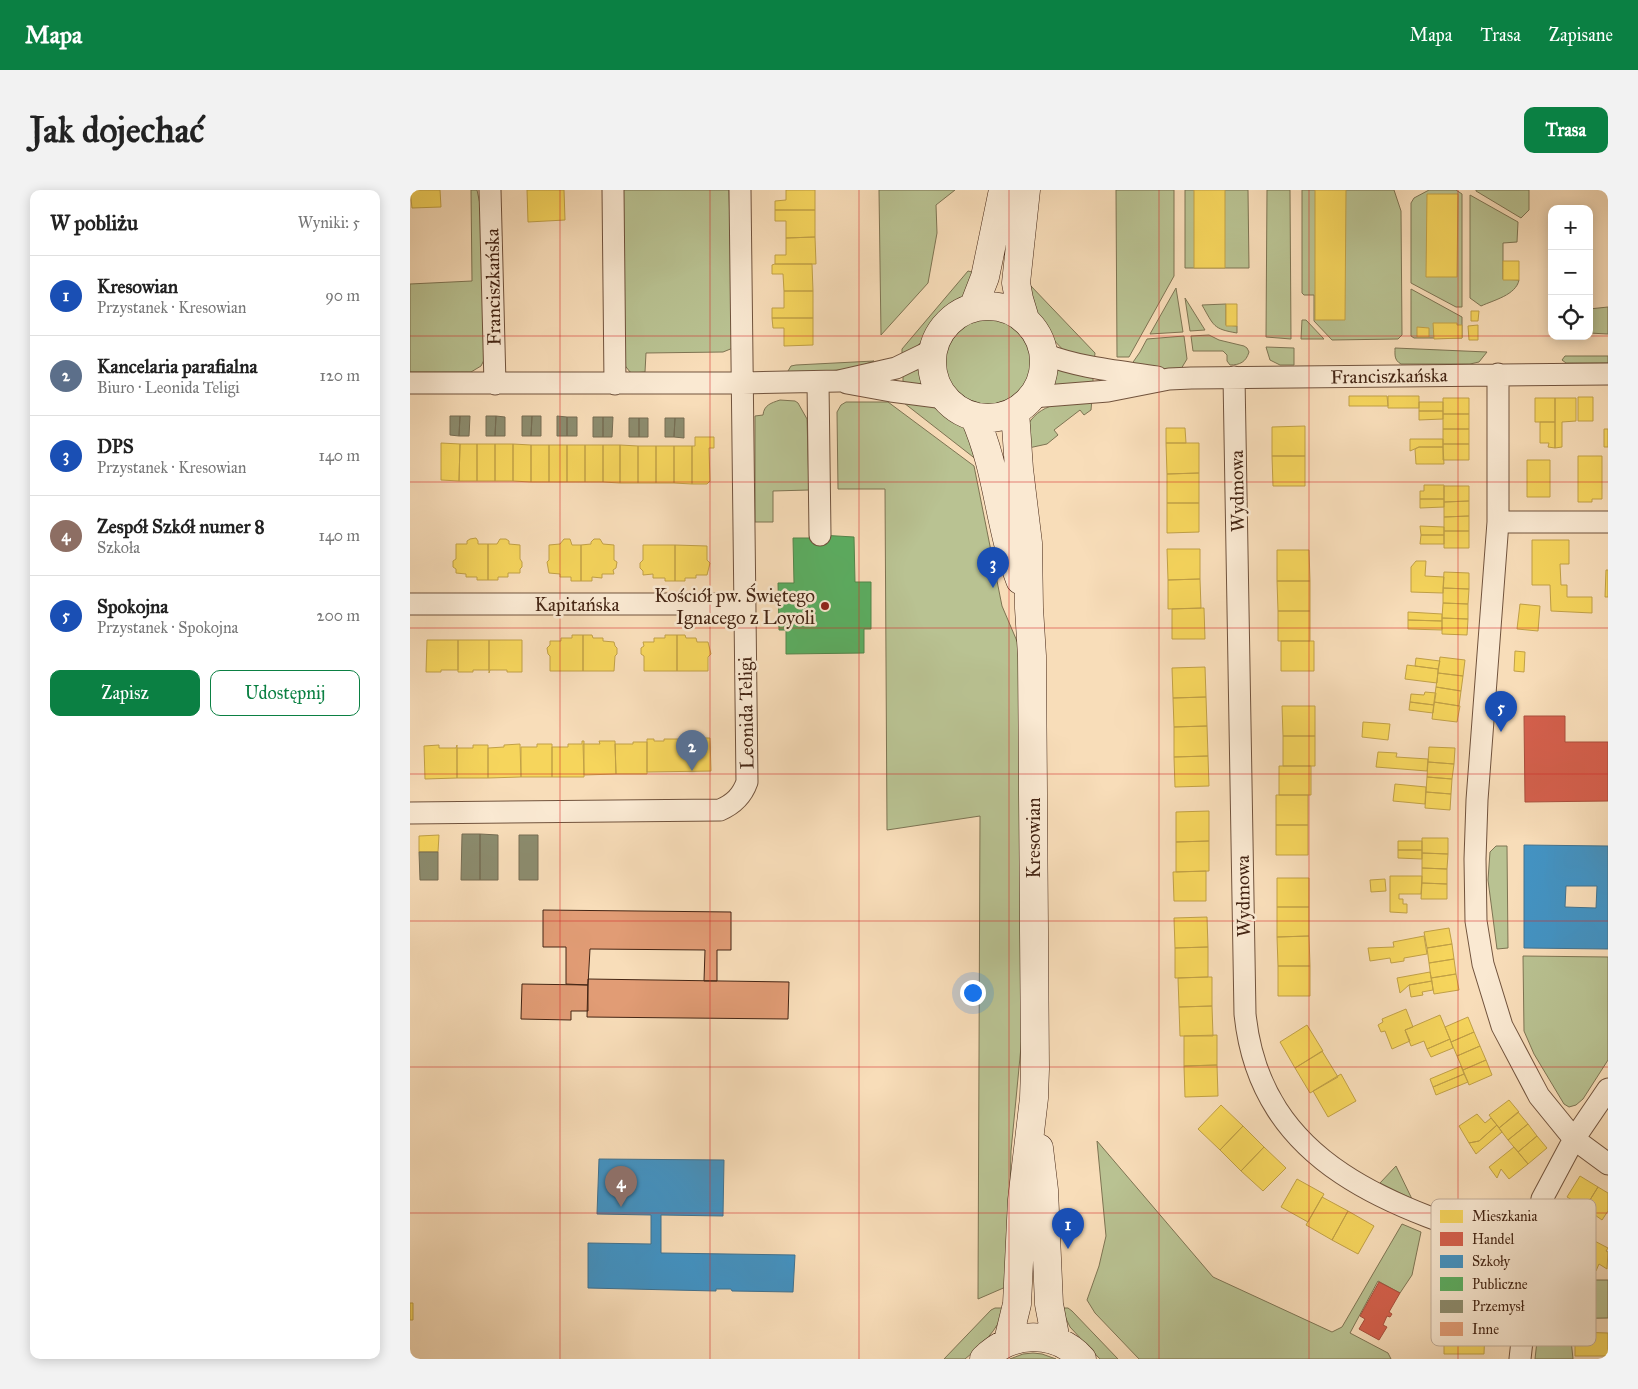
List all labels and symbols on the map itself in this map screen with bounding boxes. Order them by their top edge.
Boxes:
street label: Franciszkańska [480,227,506,346]
street label: Franciszkańska [1330,363,1449,389]
street label: Wydmowa [1225,449,1249,532]
pin: 3 [977,547,1009,588]
place label: Kościół pw. Świętego Ignacego z Loyoli [654,583,815,630]
street label: Kapitańska [535,593,620,616]
marker: Kościół pw. Świętego Ignacego z Loyoli [819,600,831,612]
street label: Leonida Teligi [734,656,759,769]
pin: 5 [1485,691,1517,732]
pin: 2 [676,730,708,771]
street label: Kresowian [1022,798,1045,878]
street label: Wydmowa [1231,854,1255,937]
your location [960,980,986,1006]
pin: 4 [605,1166,637,1207]
legend [1431,1199,1596,1346]
pin: 1 [1052,1208,1084,1249]
text: Mieszkania [1472,1208,1537,1225]
text: Handel [1472,1231,1514,1248]
text: Szkoły [1472,1253,1511,1270]
text: Publiczne [1472,1276,1528,1293]
text: Przemysł [1472,1298,1525,1315]
text: Inne [1472,1321,1499,1338]

